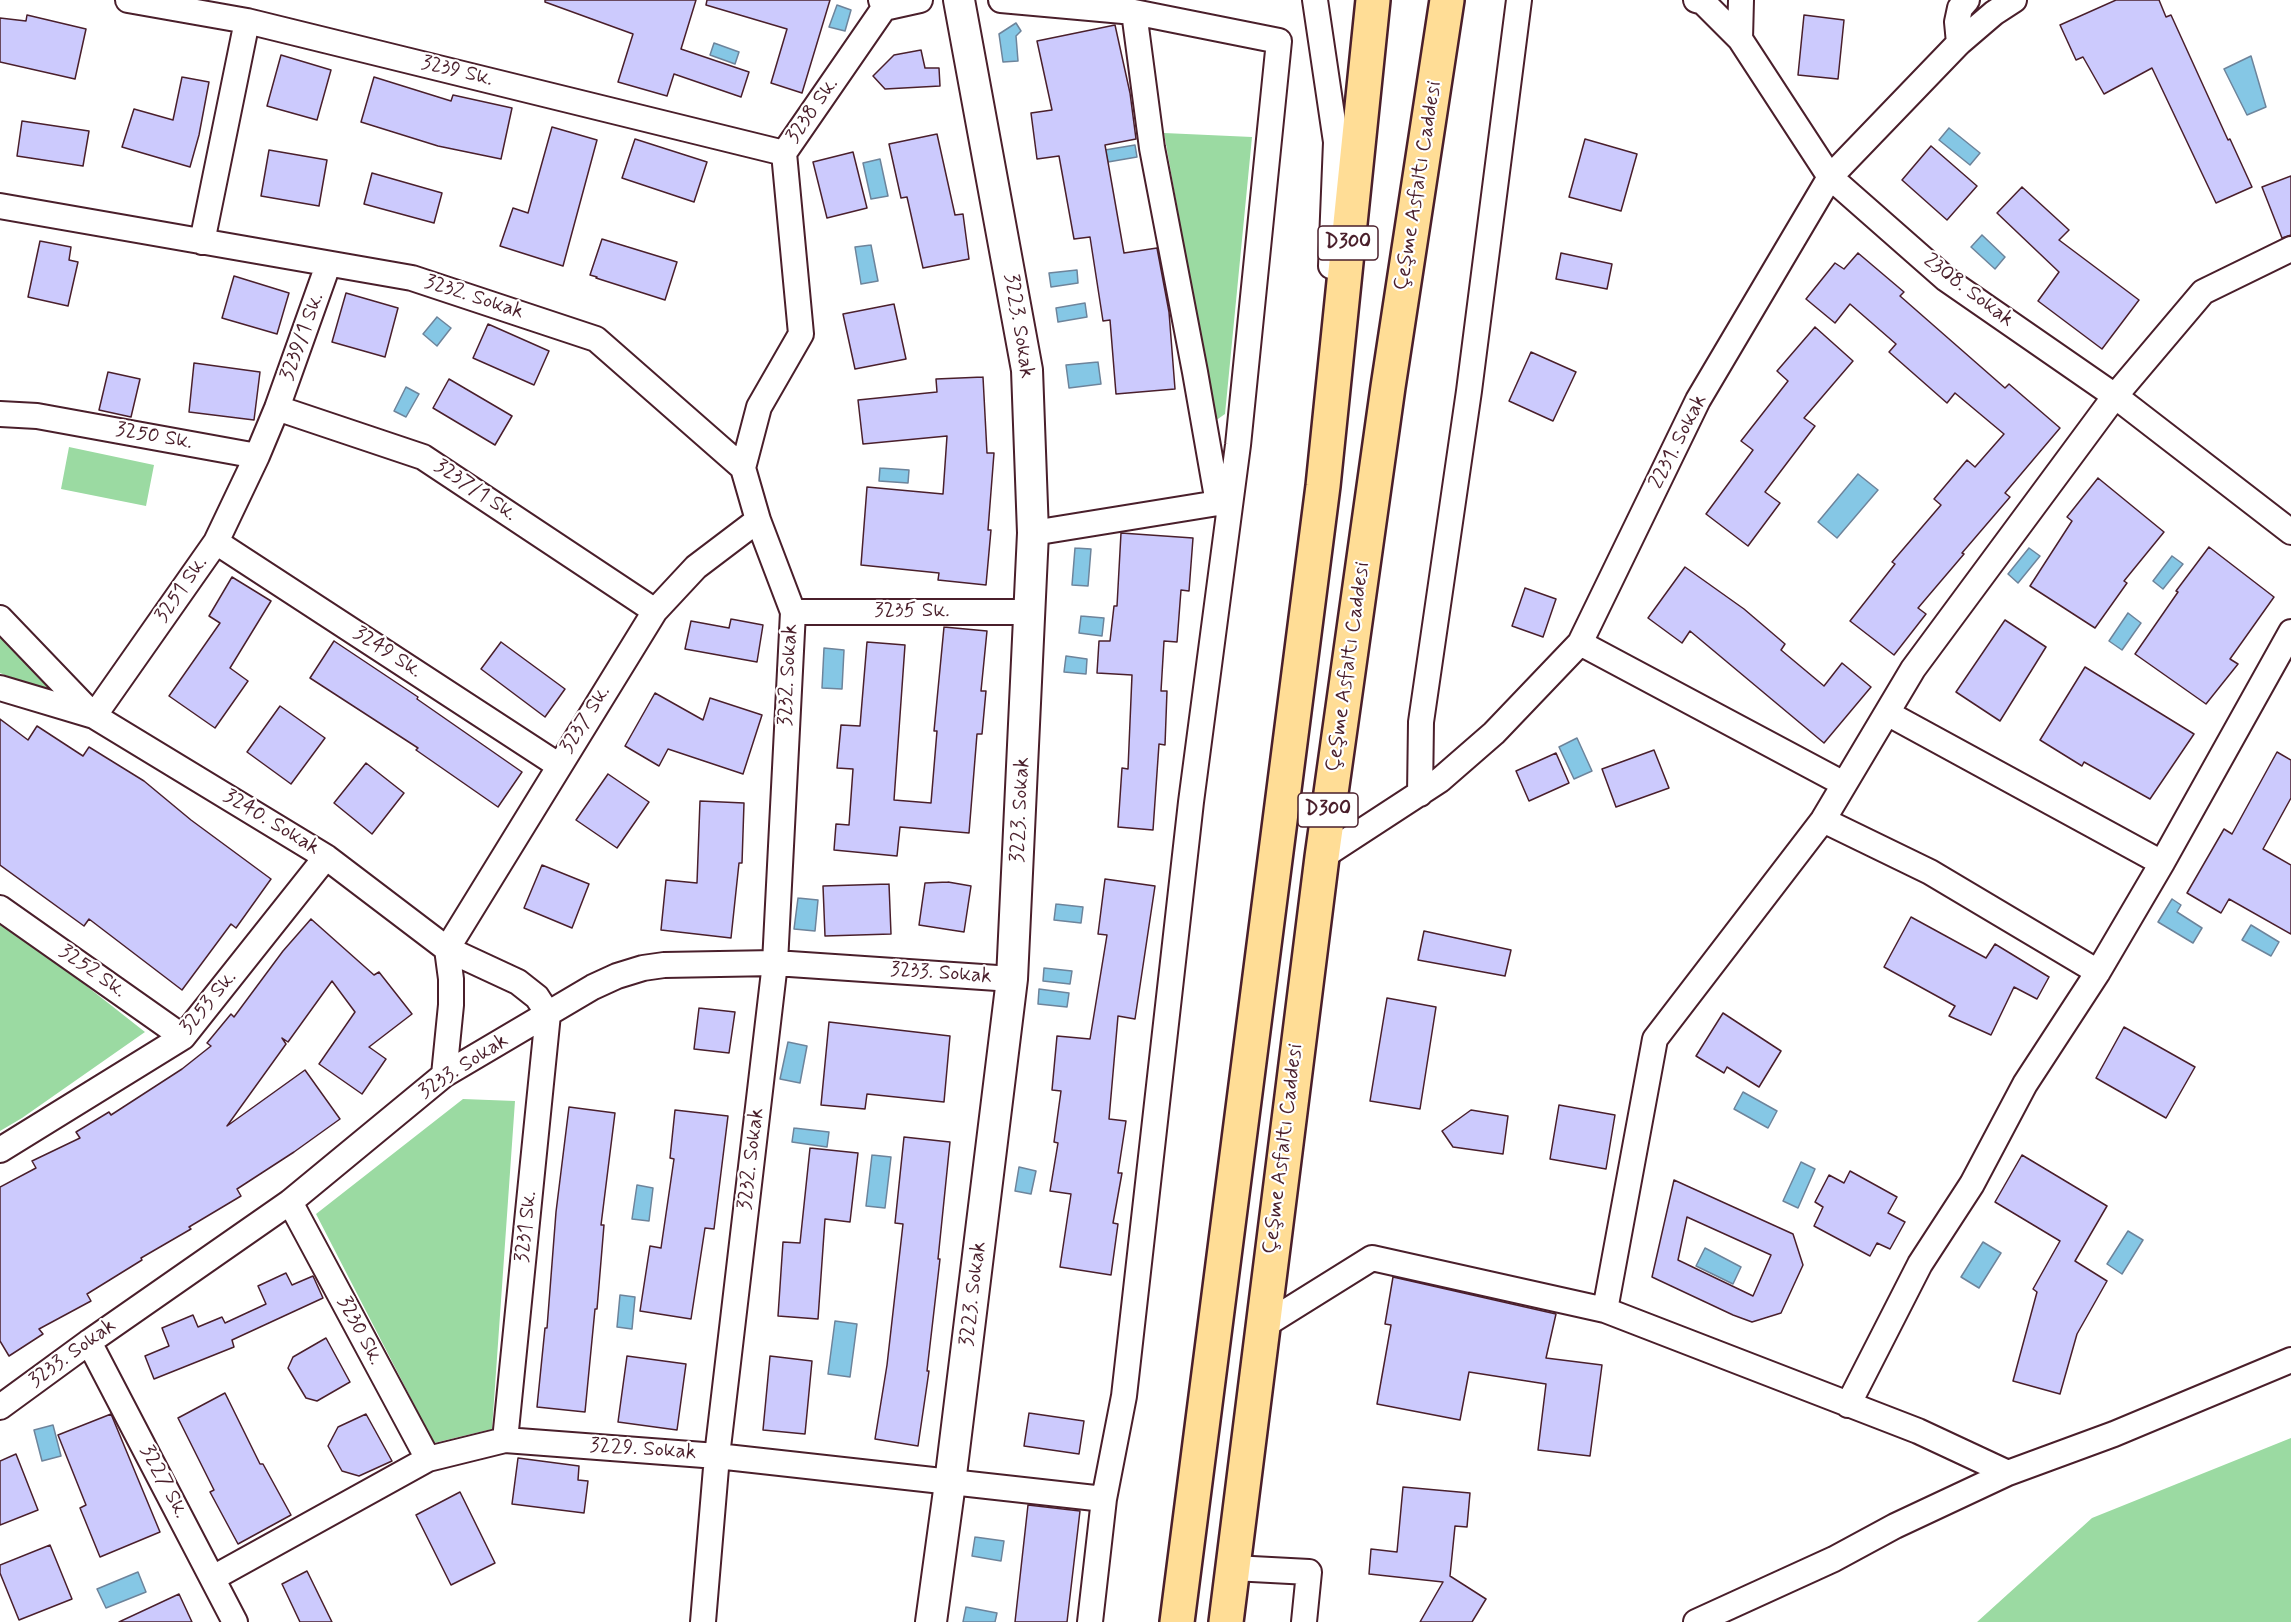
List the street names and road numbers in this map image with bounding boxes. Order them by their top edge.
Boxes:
street label: 3239 Sk. [419,51,495,93]
street label: 3238 Sk. [781,73,845,149]
street label: Çeşme Asfaltı Caddesi [1390,79,1448,293]
road number: D300 [1318,226,1378,260]
street label: 2308. Sokak [1918,249,2018,333]
street label: 3232. Sokak [421,270,527,326]
street label: 3223. Sokak [997,272,1039,380]
street label: 3239/1 Sk. [276,290,330,384]
street label: 2231. Sokak [1645,391,1713,493]
street label: 3250 Sk. [114,418,194,456]
street label: 3237/1 Sk. [429,454,521,528]
street label: 3251 Sk. [150,552,214,628]
street label: Çeşme Asfaltı Caddesi [1322,560,1376,774]
street label: 3235 Sk. [874,599,950,625]
street label: 3249 Sk. [348,622,426,684]
street label: 3232. Sokak [774,623,804,727]
street label: 3237 Sk. [555,681,617,759]
street label: 3223. Sokak [1006,757,1036,863]
street label: 3240. Sokak [218,784,324,862]
road number: D300 [1298,793,1358,827]
street label: 3252 Sk. [54,940,130,1004]
street label: 3233. Sokak [889,958,993,990]
street label: 3253 Sk. [175,966,243,1040]
street label: 3233. Sokak [414,1029,514,1105]
street label: Çeşme Asfaltı Caddesi [1259,1042,1309,1256]
street label: 3232. Sokak [733,1107,771,1211]
street label: 3231 Sk. [511,1190,543,1264]
street label: 3223. Sokak [955,1240,993,1348]
street label: 3230 Sk. [330,1292,388,1370]
street label: 3233. Sokak [24,1314,122,1394]
street label: 3229. Sokak [589,1434,697,1466]
street label: 3227 Sk. [133,1441,193,1523]

